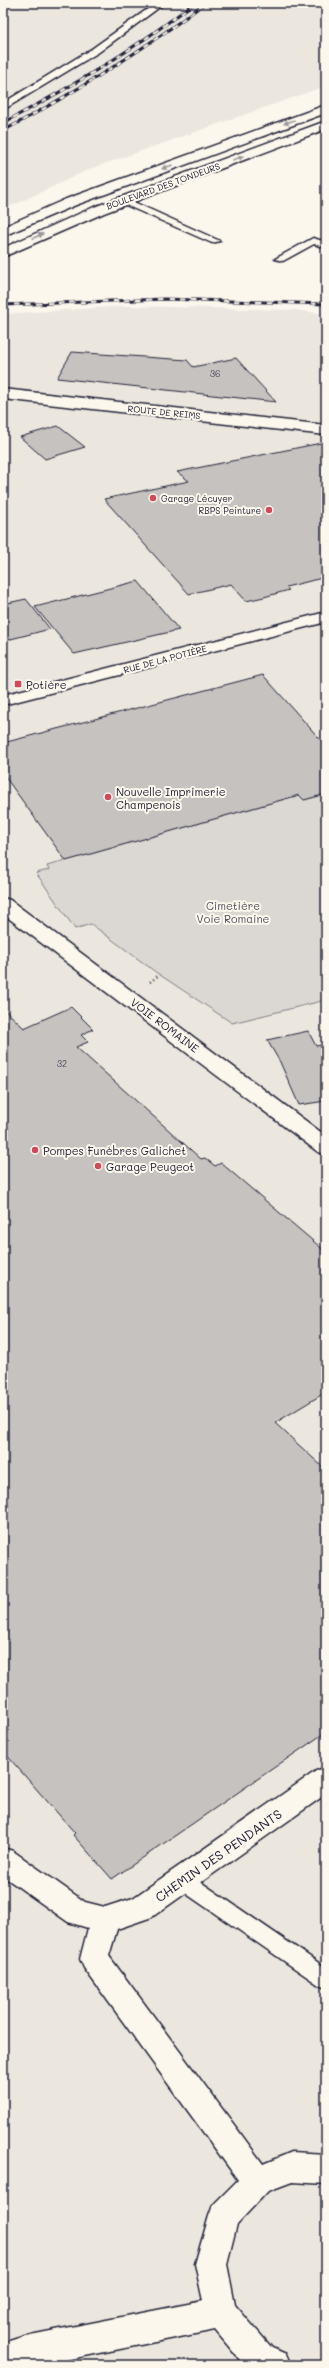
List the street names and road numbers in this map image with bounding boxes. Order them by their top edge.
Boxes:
street label: BOULEVARD DES TONDEURS [105,160,221,212]
street label: ROUTE DE REIMS [127,403,201,421]
street label: RUE DE LA POTIÈRE [122,643,208,675]
street label: VOIE ROMAINE [128,994,202,1056]
street label: CHEMIN DES PENDANTS [151,1805,285,1905]

